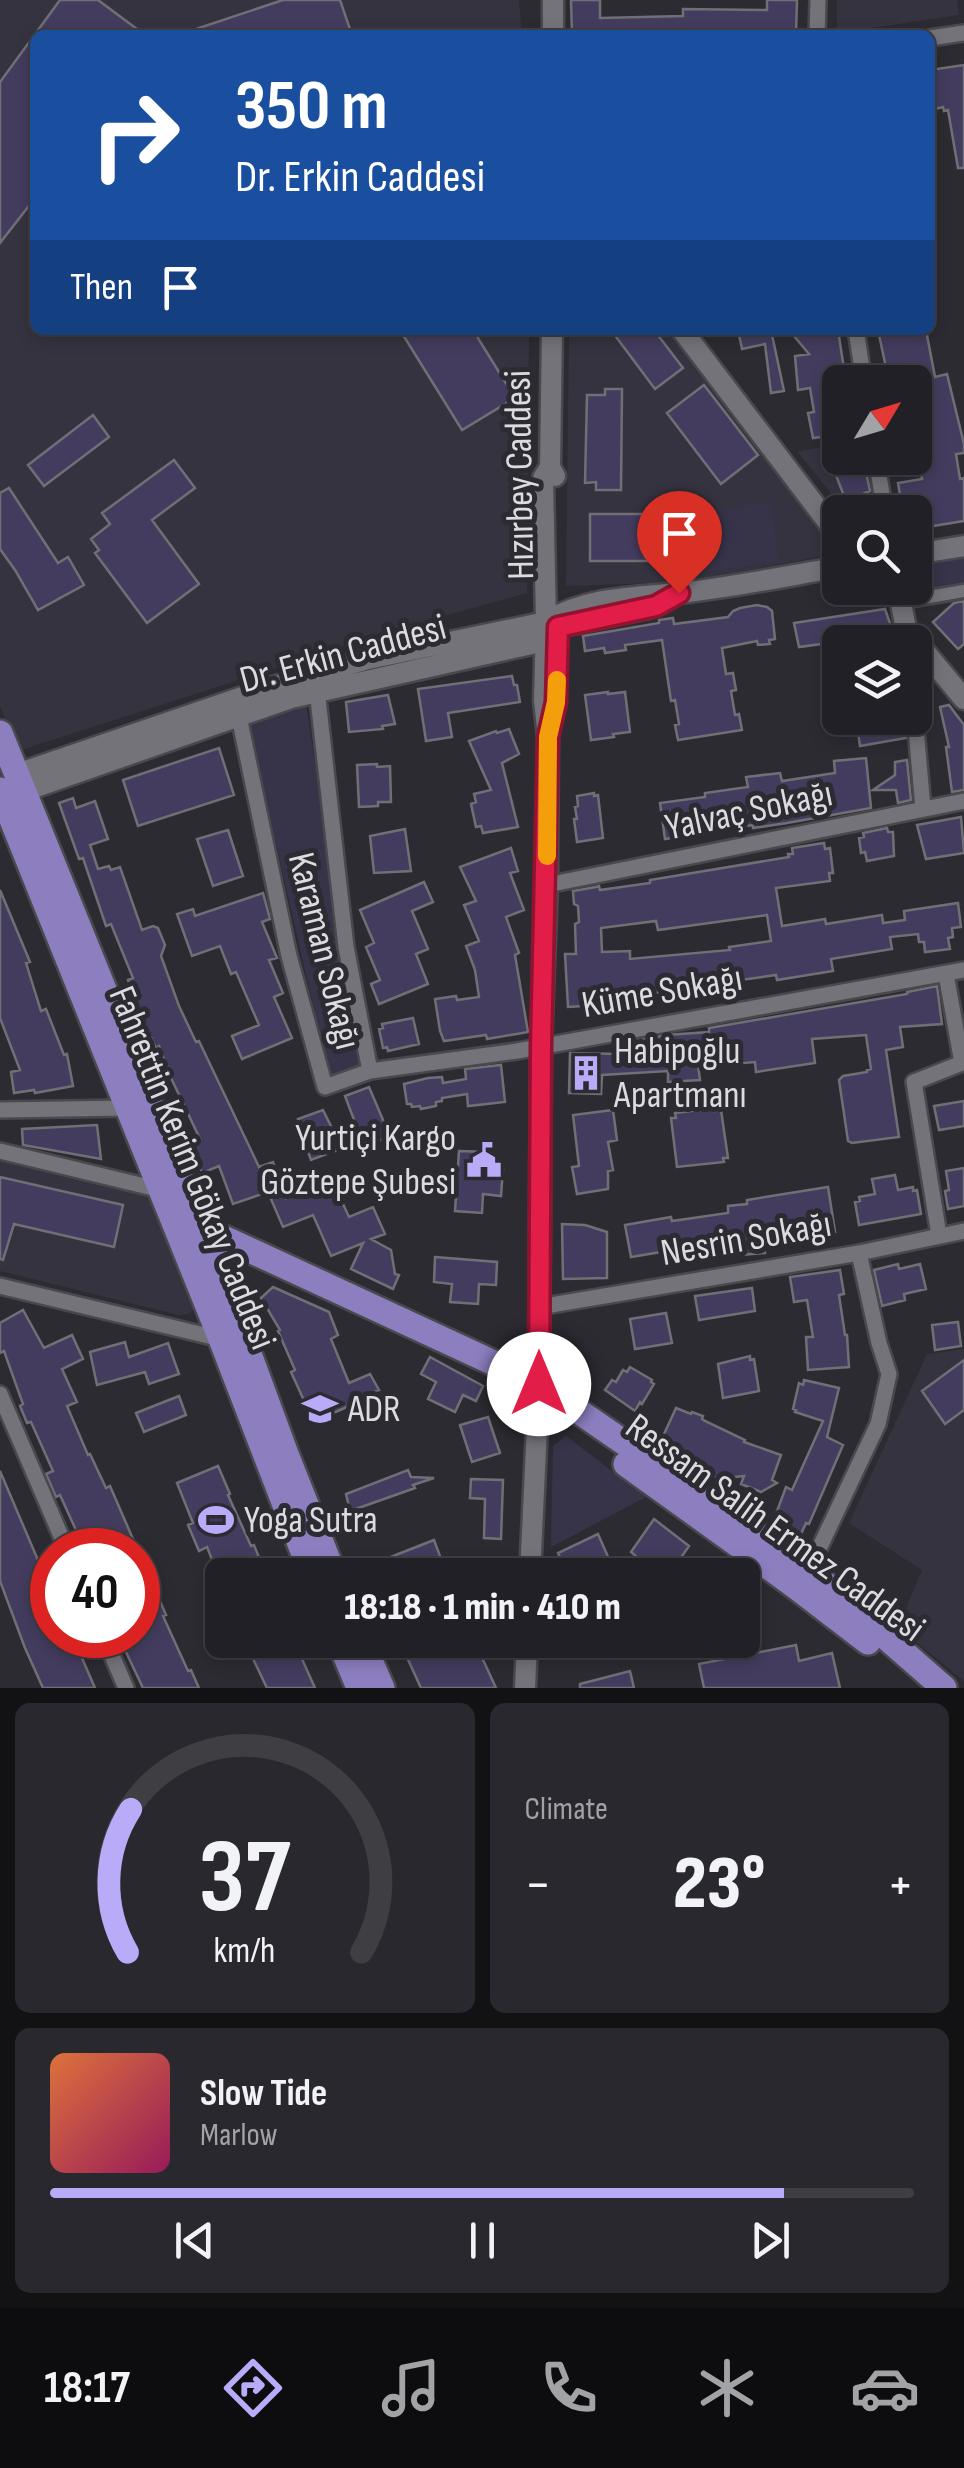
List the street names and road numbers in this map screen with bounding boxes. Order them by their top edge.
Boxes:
street label: Hızırbey Caddesi [496,370,544,580]
street label: Dr. Erkin Caddesi [235,605,451,703]
street label: Yalvaç Sokağı [662,771,836,851]
street label: Karaman Sokağı [278,848,370,1054]
street label: Küme Sokağı [578,956,746,1028]
street label: Fahrettin Kerim Gökay Caddesi [99,980,285,1356]
street label: Nesrin Sokağı [657,1202,835,1276]
street label: Ressam Salih Ermez Caddesi [617,1404,933,1652]

